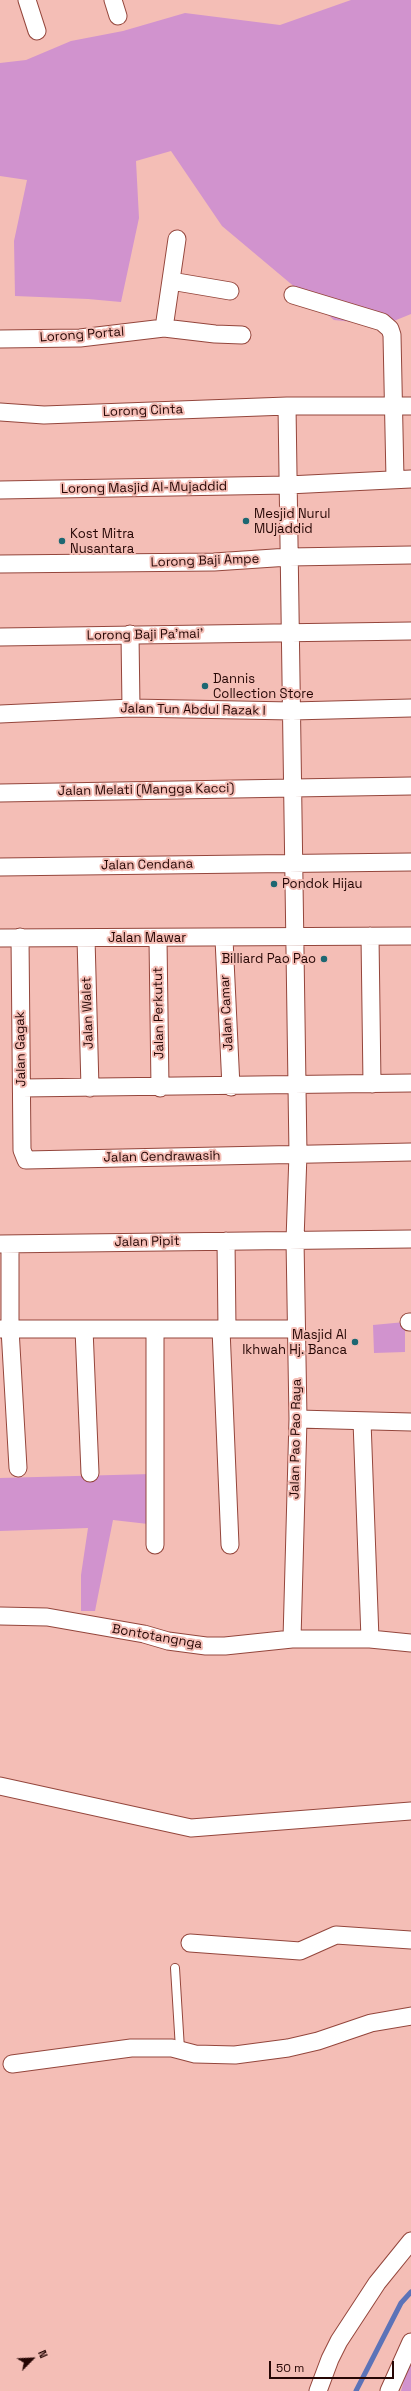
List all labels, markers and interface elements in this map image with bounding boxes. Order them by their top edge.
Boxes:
street label: Lorong Portal [39,324,125,346]
street label: Lorong Cinta [103,402,183,420]
street label: Lorong Masjid Al-Mujaddid [61,479,227,497]
place label: Mesjid Nurul MUjaddid [254,506,331,537]
marker: Mesjid Nurul MUjaddid [241,516,251,526]
place label: Kost Mitra Nusantara [70,526,134,557]
marker: Kost Mitra Nusantara [57,536,67,546]
street label: Lorong Baji Ampe [150,551,260,571]
street label: Lorong Baji Pa'mai' [87,626,203,644]
place label: Dannis Collection Store [213,671,314,702]
marker: Dannis Collection Store [200,681,210,691]
street label: Jalan Tun Abdul Razak I [120,701,266,719]
street label: Jalan Melati (Mangga Kacci) [58,781,234,799]
street label: Jalan Cendana [101,856,193,874]
place label: Pondok Hijau [282,876,363,892]
marker: Pondok Hijau [269,879,279,889]
street label: Jalan Mawar [108,930,186,946]
place label: Billiard Pao Pao [221,951,316,967]
marker: Billiard Pao Pao [319,954,329,964]
street label: Jalan Perkutut [150,967,168,1059]
street label: Jalan Camar [217,975,237,1051]
street label: Jalan Walet [79,977,97,1049]
street label: Jalan Gagak [13,1011,29,1087]
street label: Jalan Cendrawasih [103,1148,221,1166]
street label: Jalan Pipit [114,1234,180,1250]
place label: Masjid Al Ikhwah Hj. Banca [242,1327,347,1358]
marker: Masjid Al Ikhwah Hj. Banca [350,1337,360,1347]
street label: Jalan Pao Pao Raya [287,1379,305,1499]
street label: Bontotangnga [111,1621,203,1653]
north arrow [12,2339,52,2379]
text: N [35,2348,51,2360]
scale bar [271,2353,396,2379]
text: 50 m [276,2360,304,2376]

